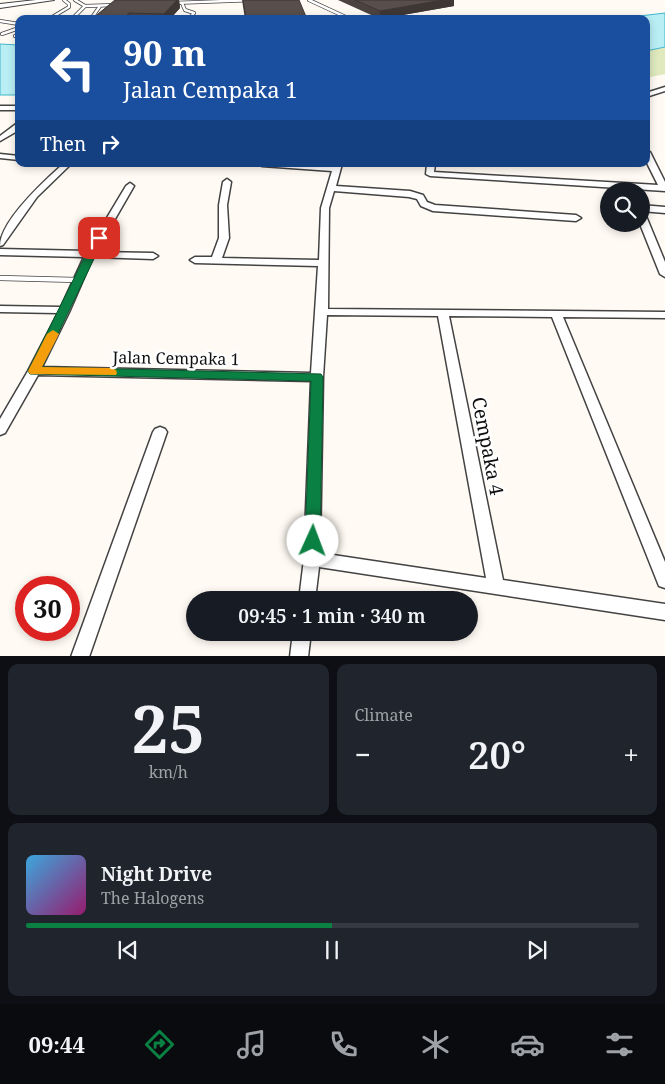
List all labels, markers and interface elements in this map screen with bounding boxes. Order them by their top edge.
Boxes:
text: 90 m [123,29,206,76]
icon: left [40,35,105,100]
text: Jalan Cempaka 1 [123,74,298,104]
icon: right [96,130,124,158]
text: Then [40,131,86,157]
map controls [600,182,650,232]
button: search [600,182,650,232]
pin [78,217,120,259]
icon: arrive [85,224,113,252]
street label: Jalan Cempaka 1 [111,346,240,370]
street label: Cempaka 4 [466,395,510,498]
position arrow [286,514,338,566]
speed limit sign: 30 [15,576,80,641]
text: 09:45 · 1 min · 340 m [238,603,426,629]
text: 25 [132,684,205,772]
text: Climate [355,704,413,726]
text: 20° [468,728,526,780]
text: − [355,735,371,773]
text: + [623,735,639,773]
text: km/h [149,761,188,783]
text: Night Drive [101,861,212,887]
text: The Halogens [101,887,204,909]
icon: previous [114,936,142,964]
icon: pause [318,936,346,964]
icon: next [523,936,551,964]
icon: directions [142,1027,177,1062]
icon: music [234,1027,269,1062]
icon: phone [326,1027,361,1062]
icon: climate [418,1027,453,1062]
icon: car [510,1027,545,1062]
icon: filters [602,1027,637,1062]
text: 09:44 [28,1029,85,1059]

